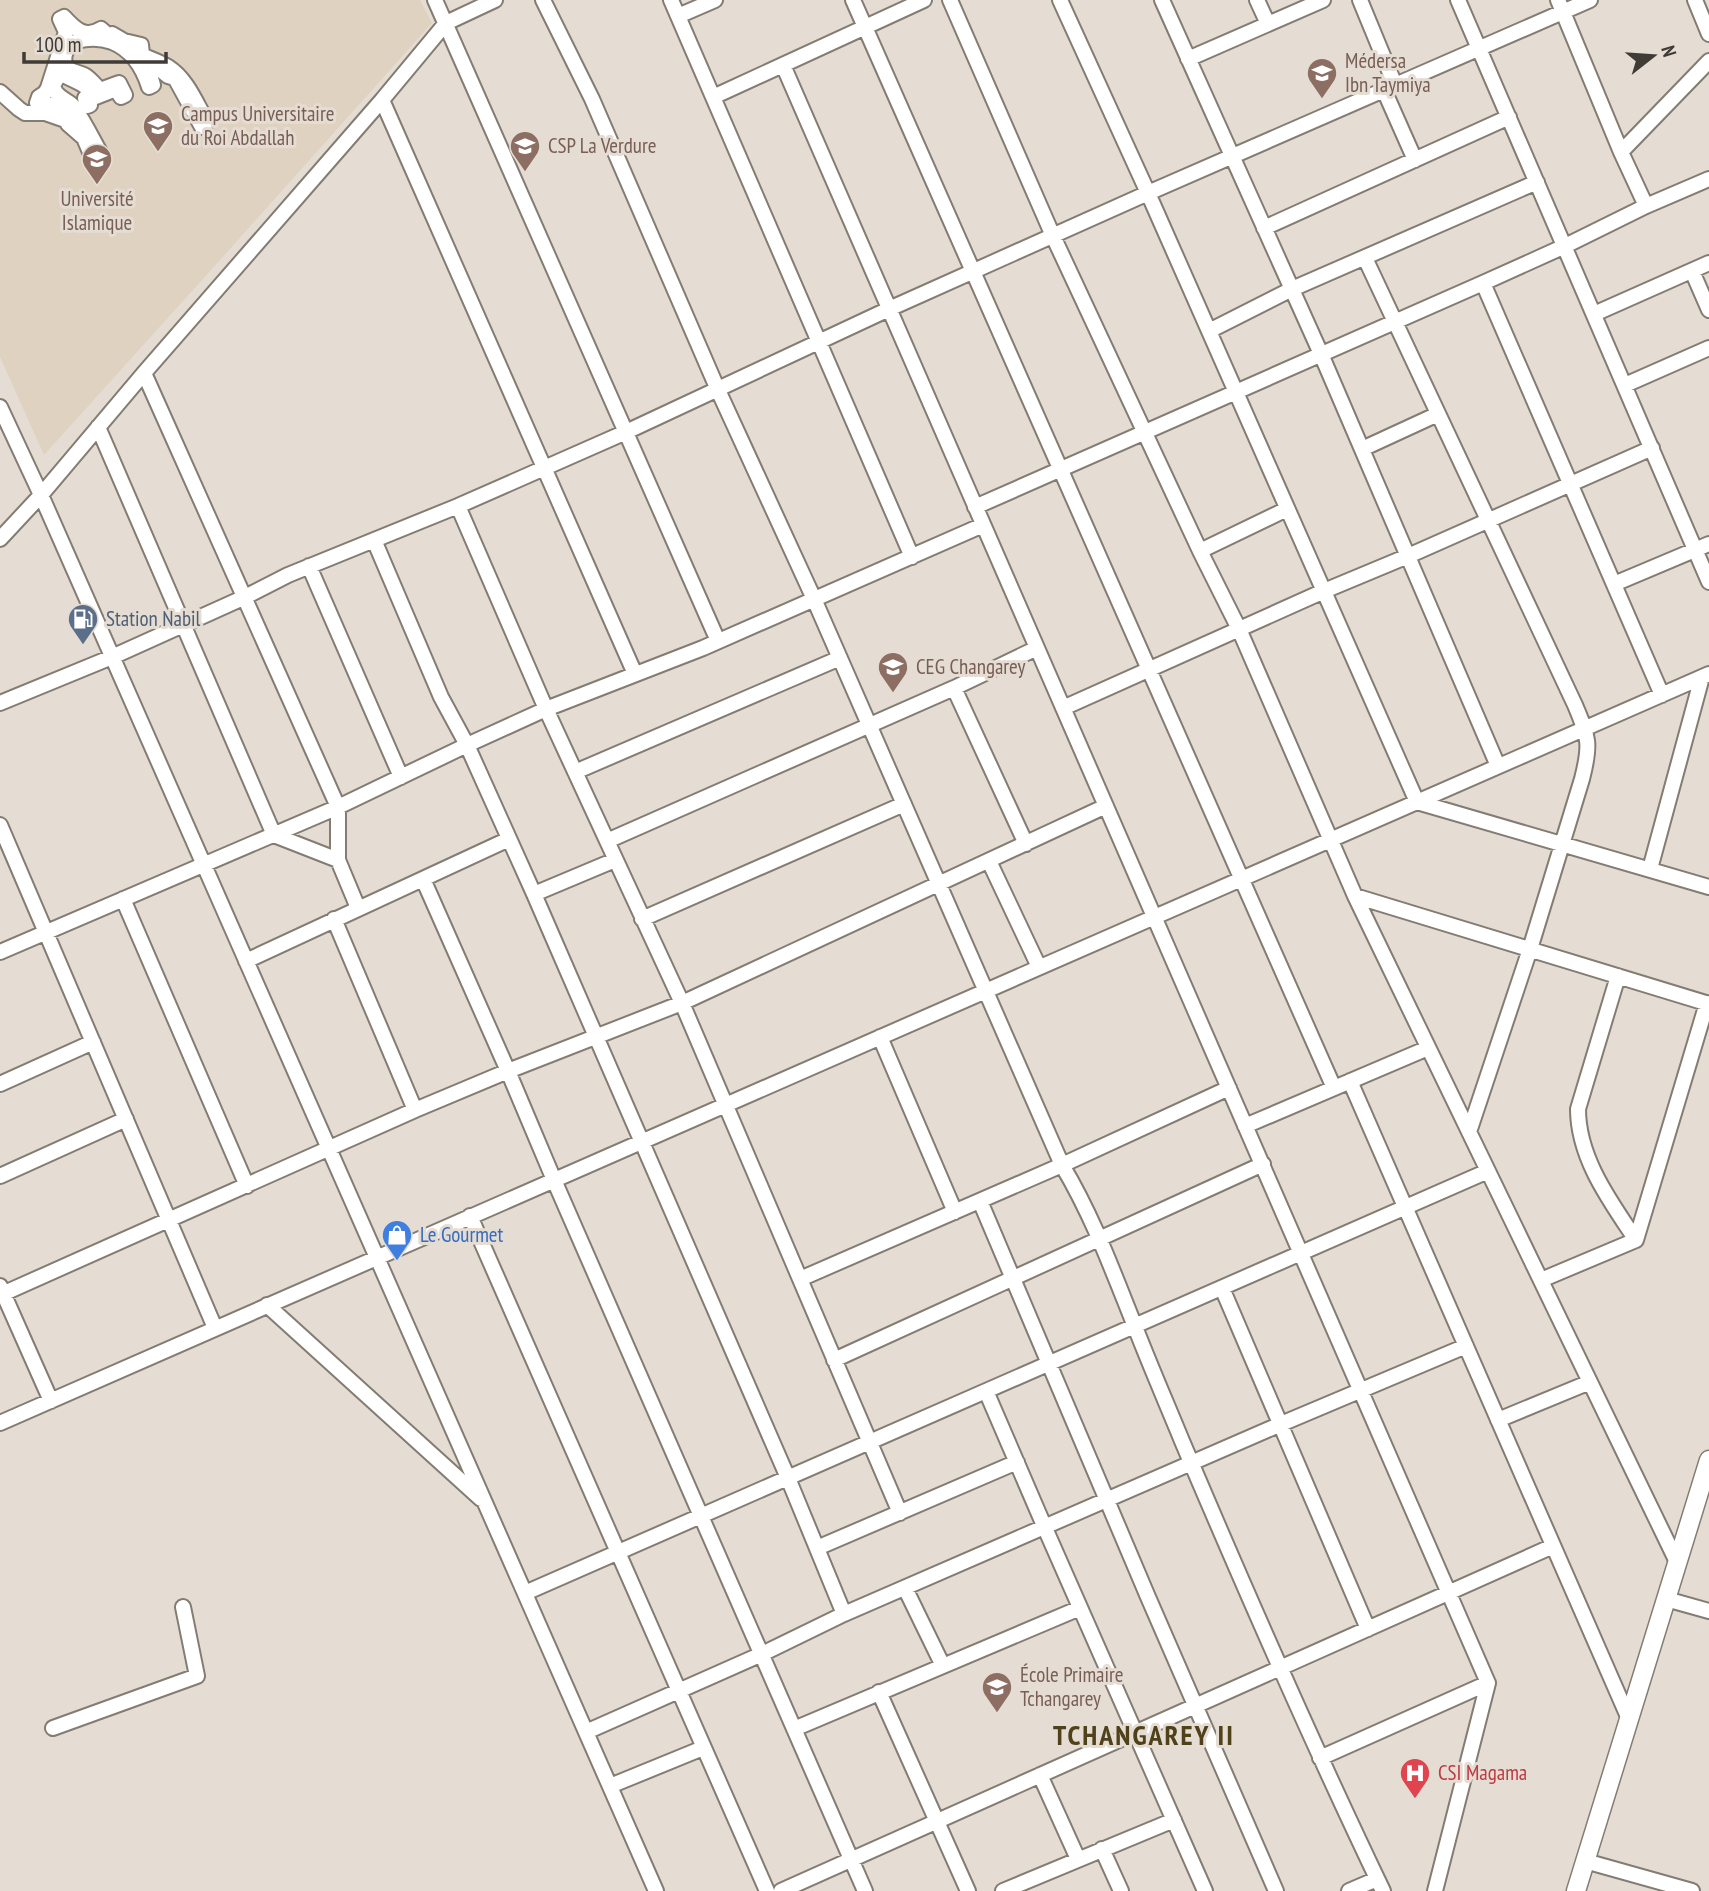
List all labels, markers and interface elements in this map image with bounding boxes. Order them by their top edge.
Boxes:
scale bar [24,21,166,65]
north arrow [1618,21,1688,91]
text: 100 m [35,31,81,58]
text: N [1656,43,1682,59]
place label: Médersa Ibn Taymiya [1345,47,1431,98]
school or university icon: Médersa Ibn Taymiya [1305,56,1339,100]
place label: Campus Universitaire du Roi Abdallah [181,100,334,151]
school or university icon: Campus Universitaire du Roi Abdallah [141,109,175,153]
school or university icon: CSP La Verdure [508,129,542,173]
place label: CSP La Verdure [548,132,656,159]
school or university icon: Université Islamique [80,142,114,186]
place label: Université Islamique [60,185,134,236]
fuel station icon: Station Nabil [66,602,100,646]
place label: Station Nabil [106,605,201,632]
school or university icon: CEG Changarey [876,650,910,694]
place label: CEG Changarey [916,653,1025,680]
shop icon: Le Gourmet [380,1218,414,1262]
place label: Le Gourmet [420,1221,504,1248]
place label: École Primaire Tchangarey [1020,1661,1124,1712]
school or university icon: École Primaire Tchangarey [980,1670,1014,1714]
district label: TCHANGAREY II [1053,1716,1235,1753]
hospital icon: CSI Magama [1398,1756,1432,1800]
place label: CSI Magama [1438,1759,1527,1786]

